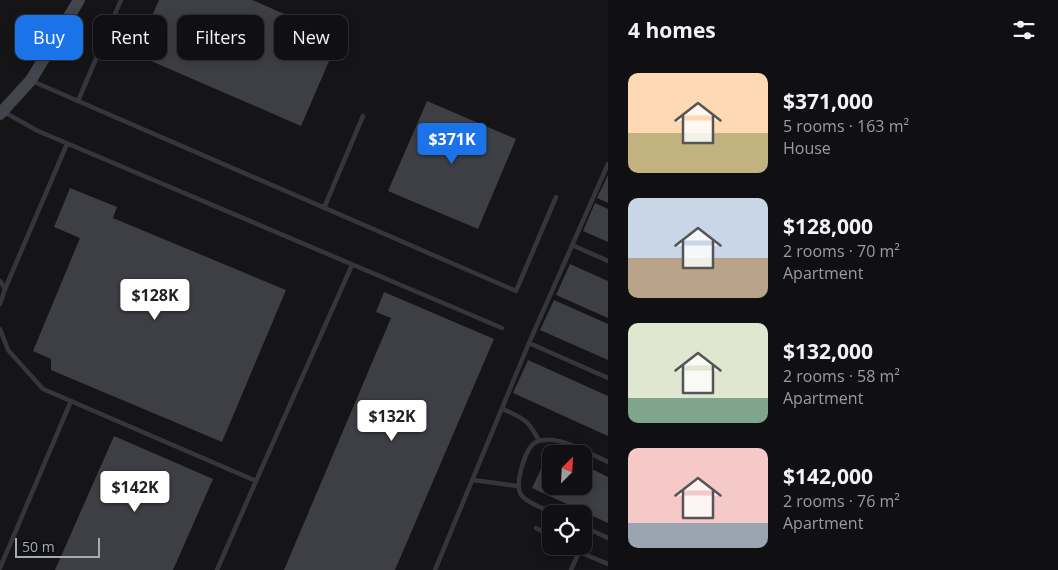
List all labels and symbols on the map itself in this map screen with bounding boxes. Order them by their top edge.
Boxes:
pin: $371K [417,122,487,165]
pin: $128K [120,278,190,321]
pin: $132K [357,400,427,442]
north arrow [542,445,592,495]
pin: $142K [100,470,170,513]
scale bar [15,535,100,558]

